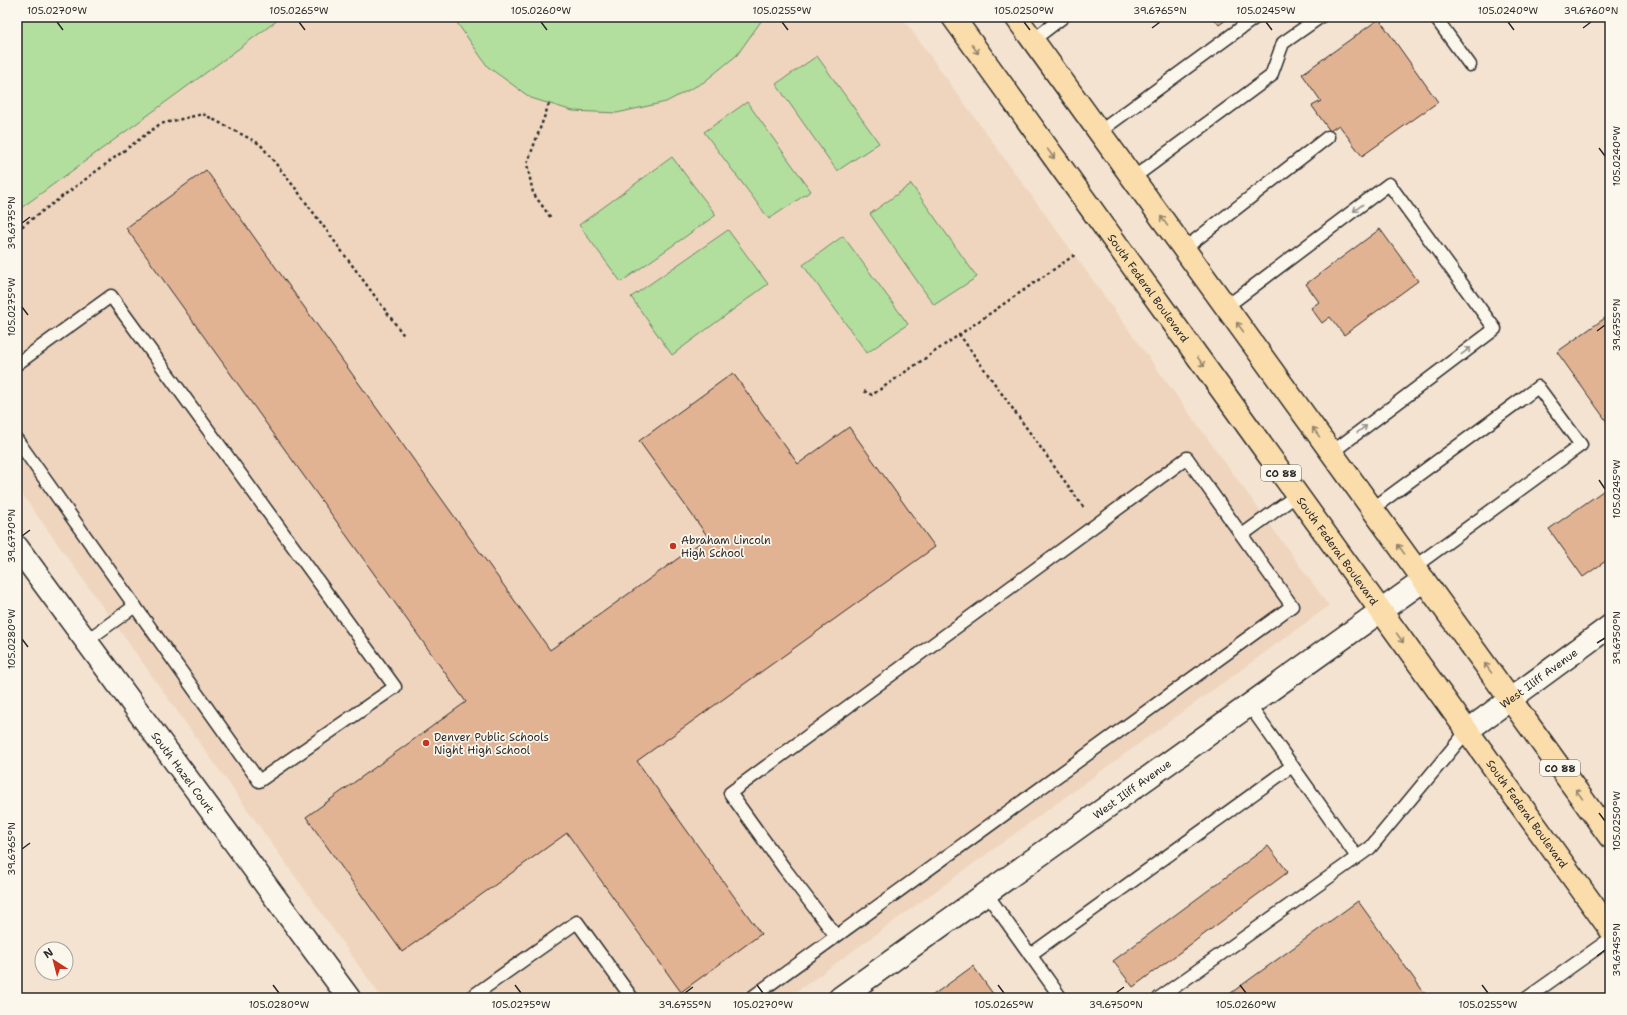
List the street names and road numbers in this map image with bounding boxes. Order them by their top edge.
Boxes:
street label: South Federal Boulevard [1104,231,1192,345]
road number: CO 88 [1261,465,1301,481]
street label: South Federal Boulevard [1293,494,1382,608]
street label: West Iliff Avenue [1497,645,1581,712]
street label: South Hazel Court [148,729,218,816]
street label: West Iliff Avenue [1090,756,1174,822]
street label: South Federal Boulevard [1483,757,1571,871]
road number: CO 88 [1540,760,1580,776]

